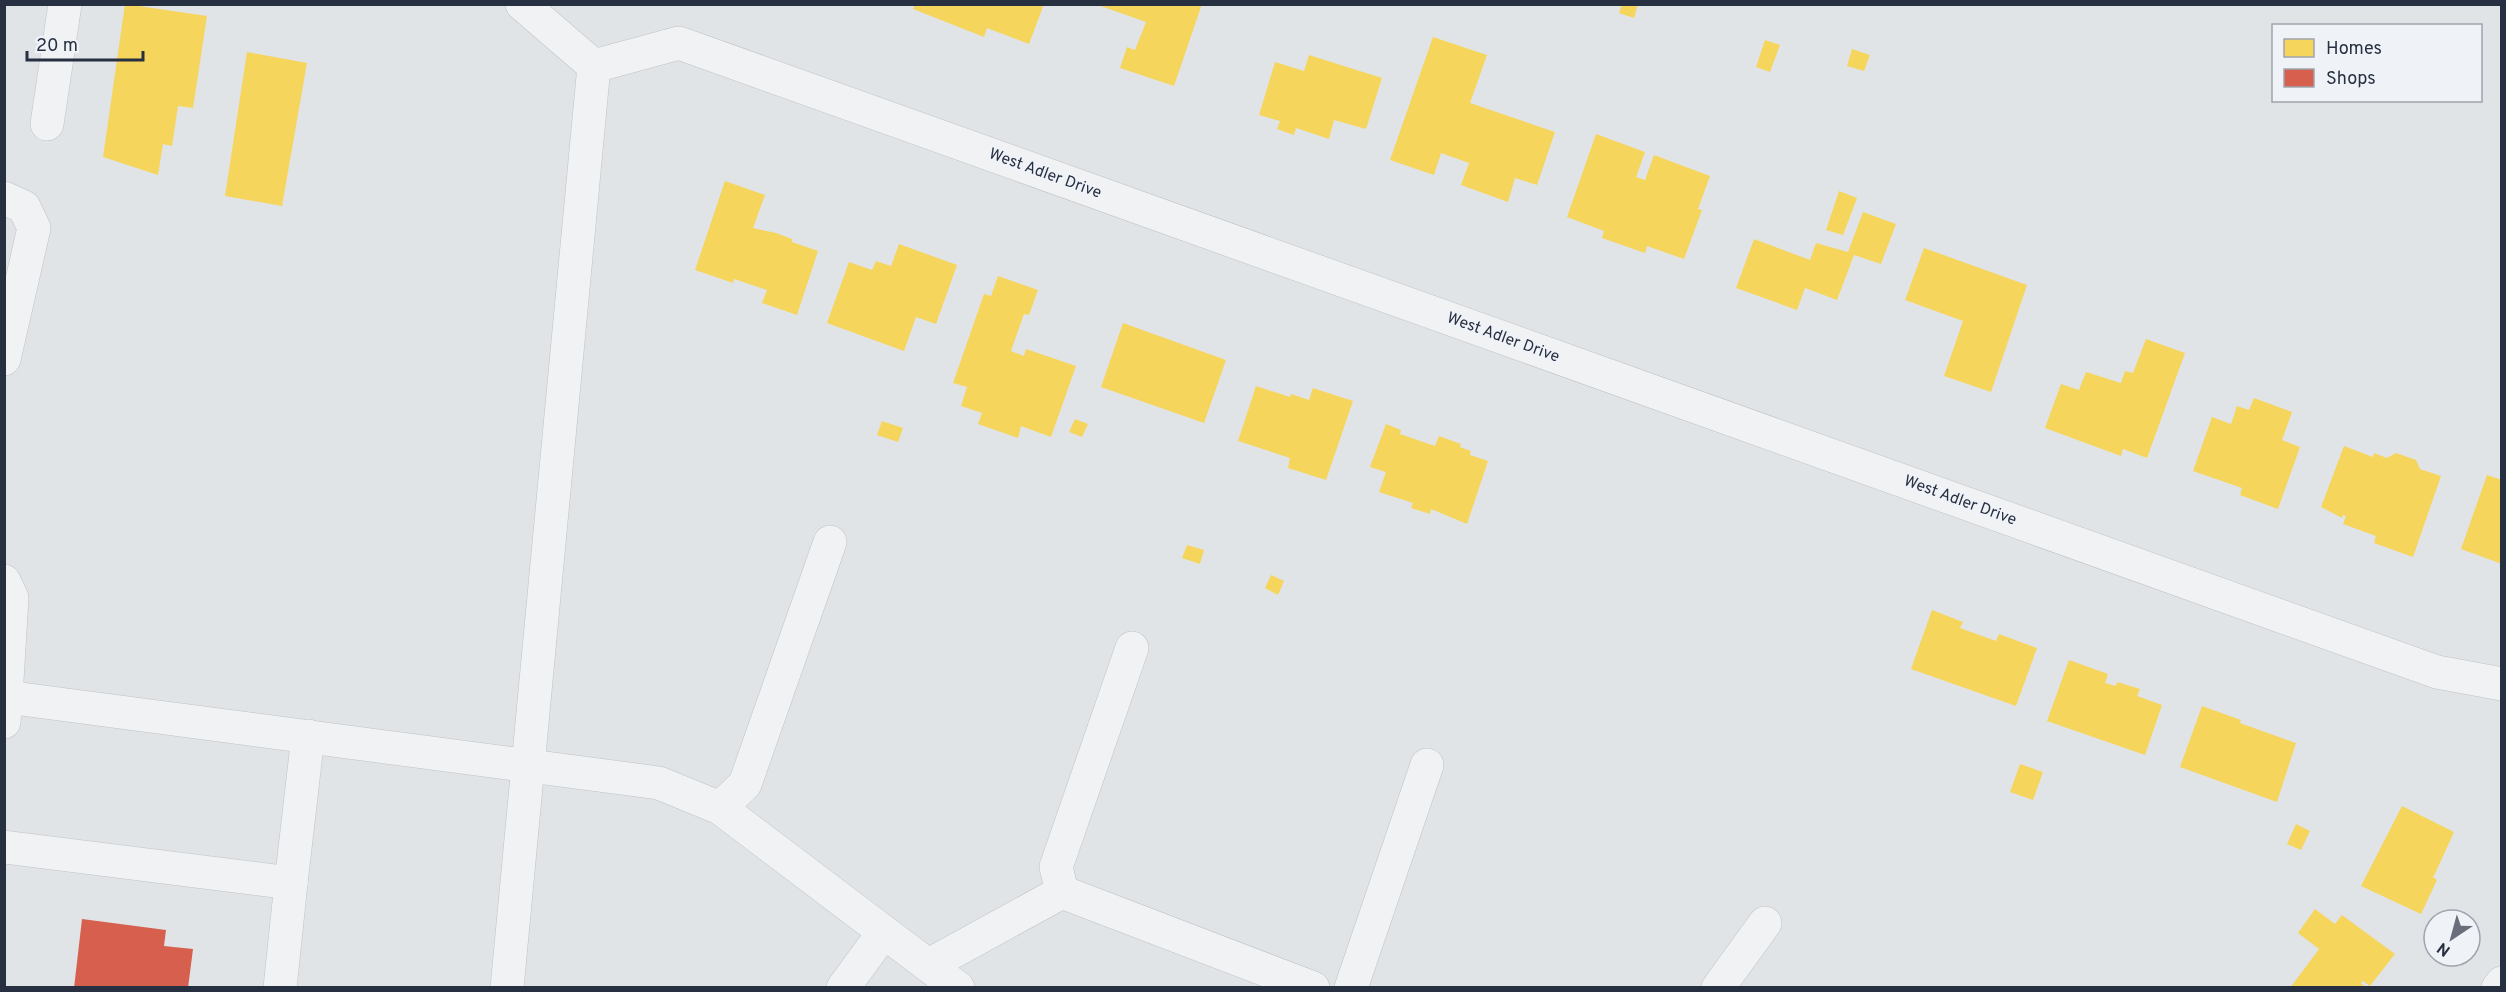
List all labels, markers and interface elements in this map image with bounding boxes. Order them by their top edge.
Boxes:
scale bar [27,24,142,62]
legend [2272,24,2482,102]
text: 20 m [36,35,78,58]
text: Homes [2326,38,2382,61]
text: Shops [2326,68,2376,91]
street label: West Adler Drive [986,144,1104,204]
street label: West Adler Drive [1444,308,1562,368]
street label: West Adler Drive [1901,471,2019,531]
north arrow [2422,908,2482,968]
text: N [2434,937,2455,960]

